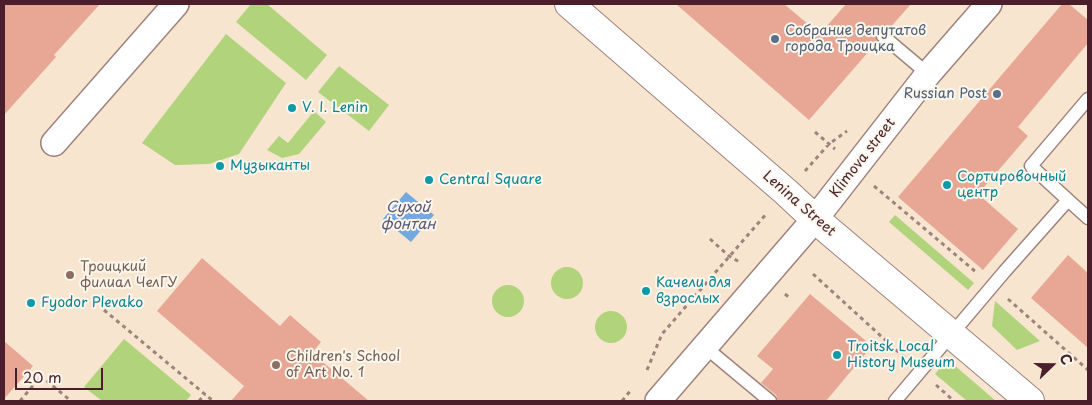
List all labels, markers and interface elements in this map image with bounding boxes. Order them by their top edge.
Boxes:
place label: Собрание депутатов города Троицка [785,23,926,56]
marker: Собрание депутатов города Троицка [769,33,781,45]
place label: Russian Post [904,86,987,102]
marker: Russian Post [991,88,1003,100]
place label: V. I. Lenin [302,100,368,116]
marker: V. I. Lenin [286,102,298,114]
street label: Klimova street [827,115,899,201]
place label: Музыканты [230,158,310,174]
marker: Музыканты [214,160,226,172]
street label: Lenina Street [759,168,839,240]
place label: Сортировочный центр [957,169,1067,202]
place label: Central Square [439,172,542,188]
marker: Central Square [423,174,435,186]
marker: Сортировочный центр [941,179,953,191]
water label: Сухой фонтан [380,199,436,234]
place label: Троицкий филиал ЧелГУ [80,259,177,292]
marker: Троицкий филиал ЧелГУ [64,269,76,281]
place label: Качели для взрослых [656,275,731,308]
marker: Качели для взрослых [640,285,652,297]
place label: Fyodor Plevako [41,295,143,311]
marker: Fyodor Plevako [25,297,37,309]
place label: Troitsk Local History Museum [847,339,955,372]
north arrow [1027,340,1077,390]
place label: Children's School of Art No. 1 [286,349,400,382]
marker: Troitsk Local History Museum [831,349,843,361]
text: С [1055,350,1078,368]
scale bar [18,358,105,390]
marker: Children's School of Art No. 1 [270,359,282,371]
text: 20 m [23,365,62,388]

